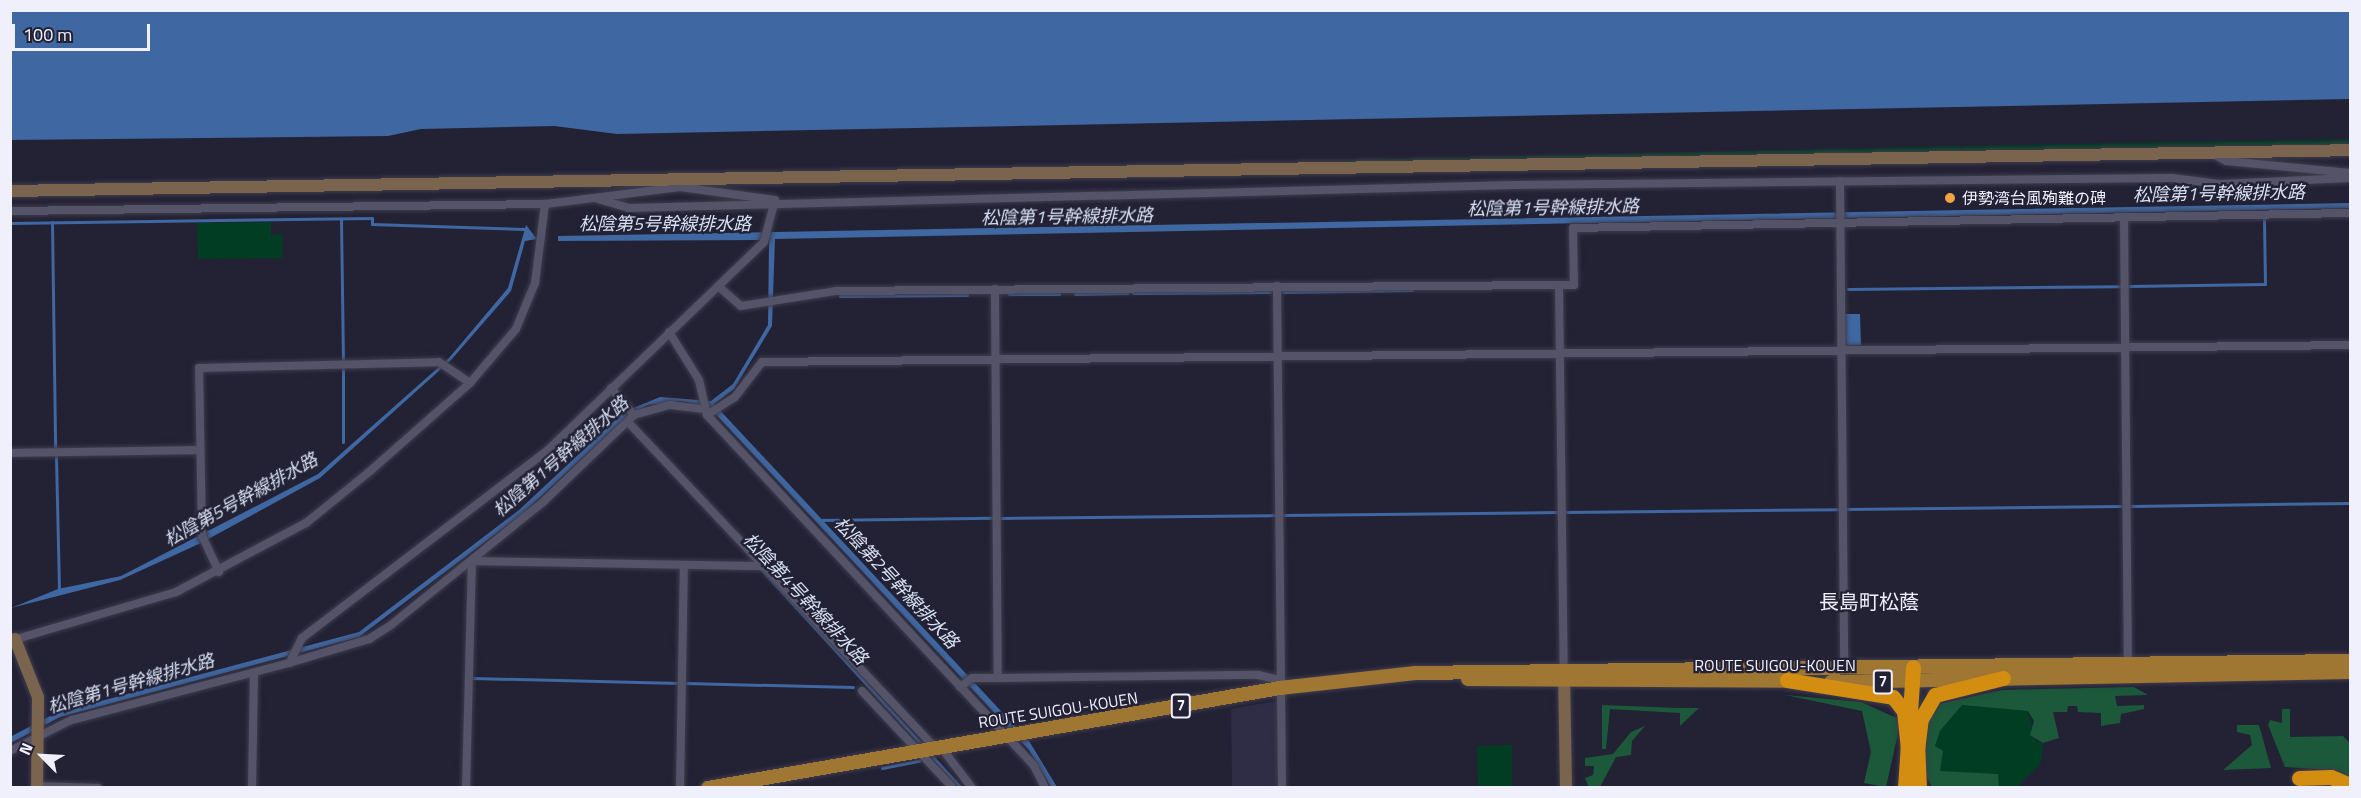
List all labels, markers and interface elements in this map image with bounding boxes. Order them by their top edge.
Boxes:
scale bar [15,12,153,50]
text: 100 m [23,21,72,48]
water label: 松陰第1号幹線排水路 [2133,182,2305,206]
place label: 伊勢湾台風殉難の碑 [1962,188,2106,208]
marker: 伊勢湾台風殉難の碑 [1943,191,1957,205]
water label: 松陰第1号幹線排水路 [1467,196,1639,220]
water label: 松陰第1号幹線排水路 [981,205,1153,229]
water label: 松陰第5号幹線排水路 [579,213,751,235]
water label: 松陰第1号幹線排水路 [489,392,633,522]
water label: 松陰第5号幹線排水路 [161,449,321,551]
water label: 松陰第2号幹線排水路 [829,513,963,653]
water label: 松陰第4号幹線排水路 [738,529,872,669]
district label: 長島町松蔭 [1819,589,1919,613]
water label: 松陰第1号幹線排水路 [45,650,217,718]
street label: ROUTE SUIGOU-KOUEN [1694,655,1856,675]
road number: 7 [1872,670,1894,694]
street label: ROUTE SUIGOU-KOUEN [977,688,1139,732]
road number: 7 [1170,694,1192,718]
north arrow [12,726,72,786]
text: N [12,739,39,759]

